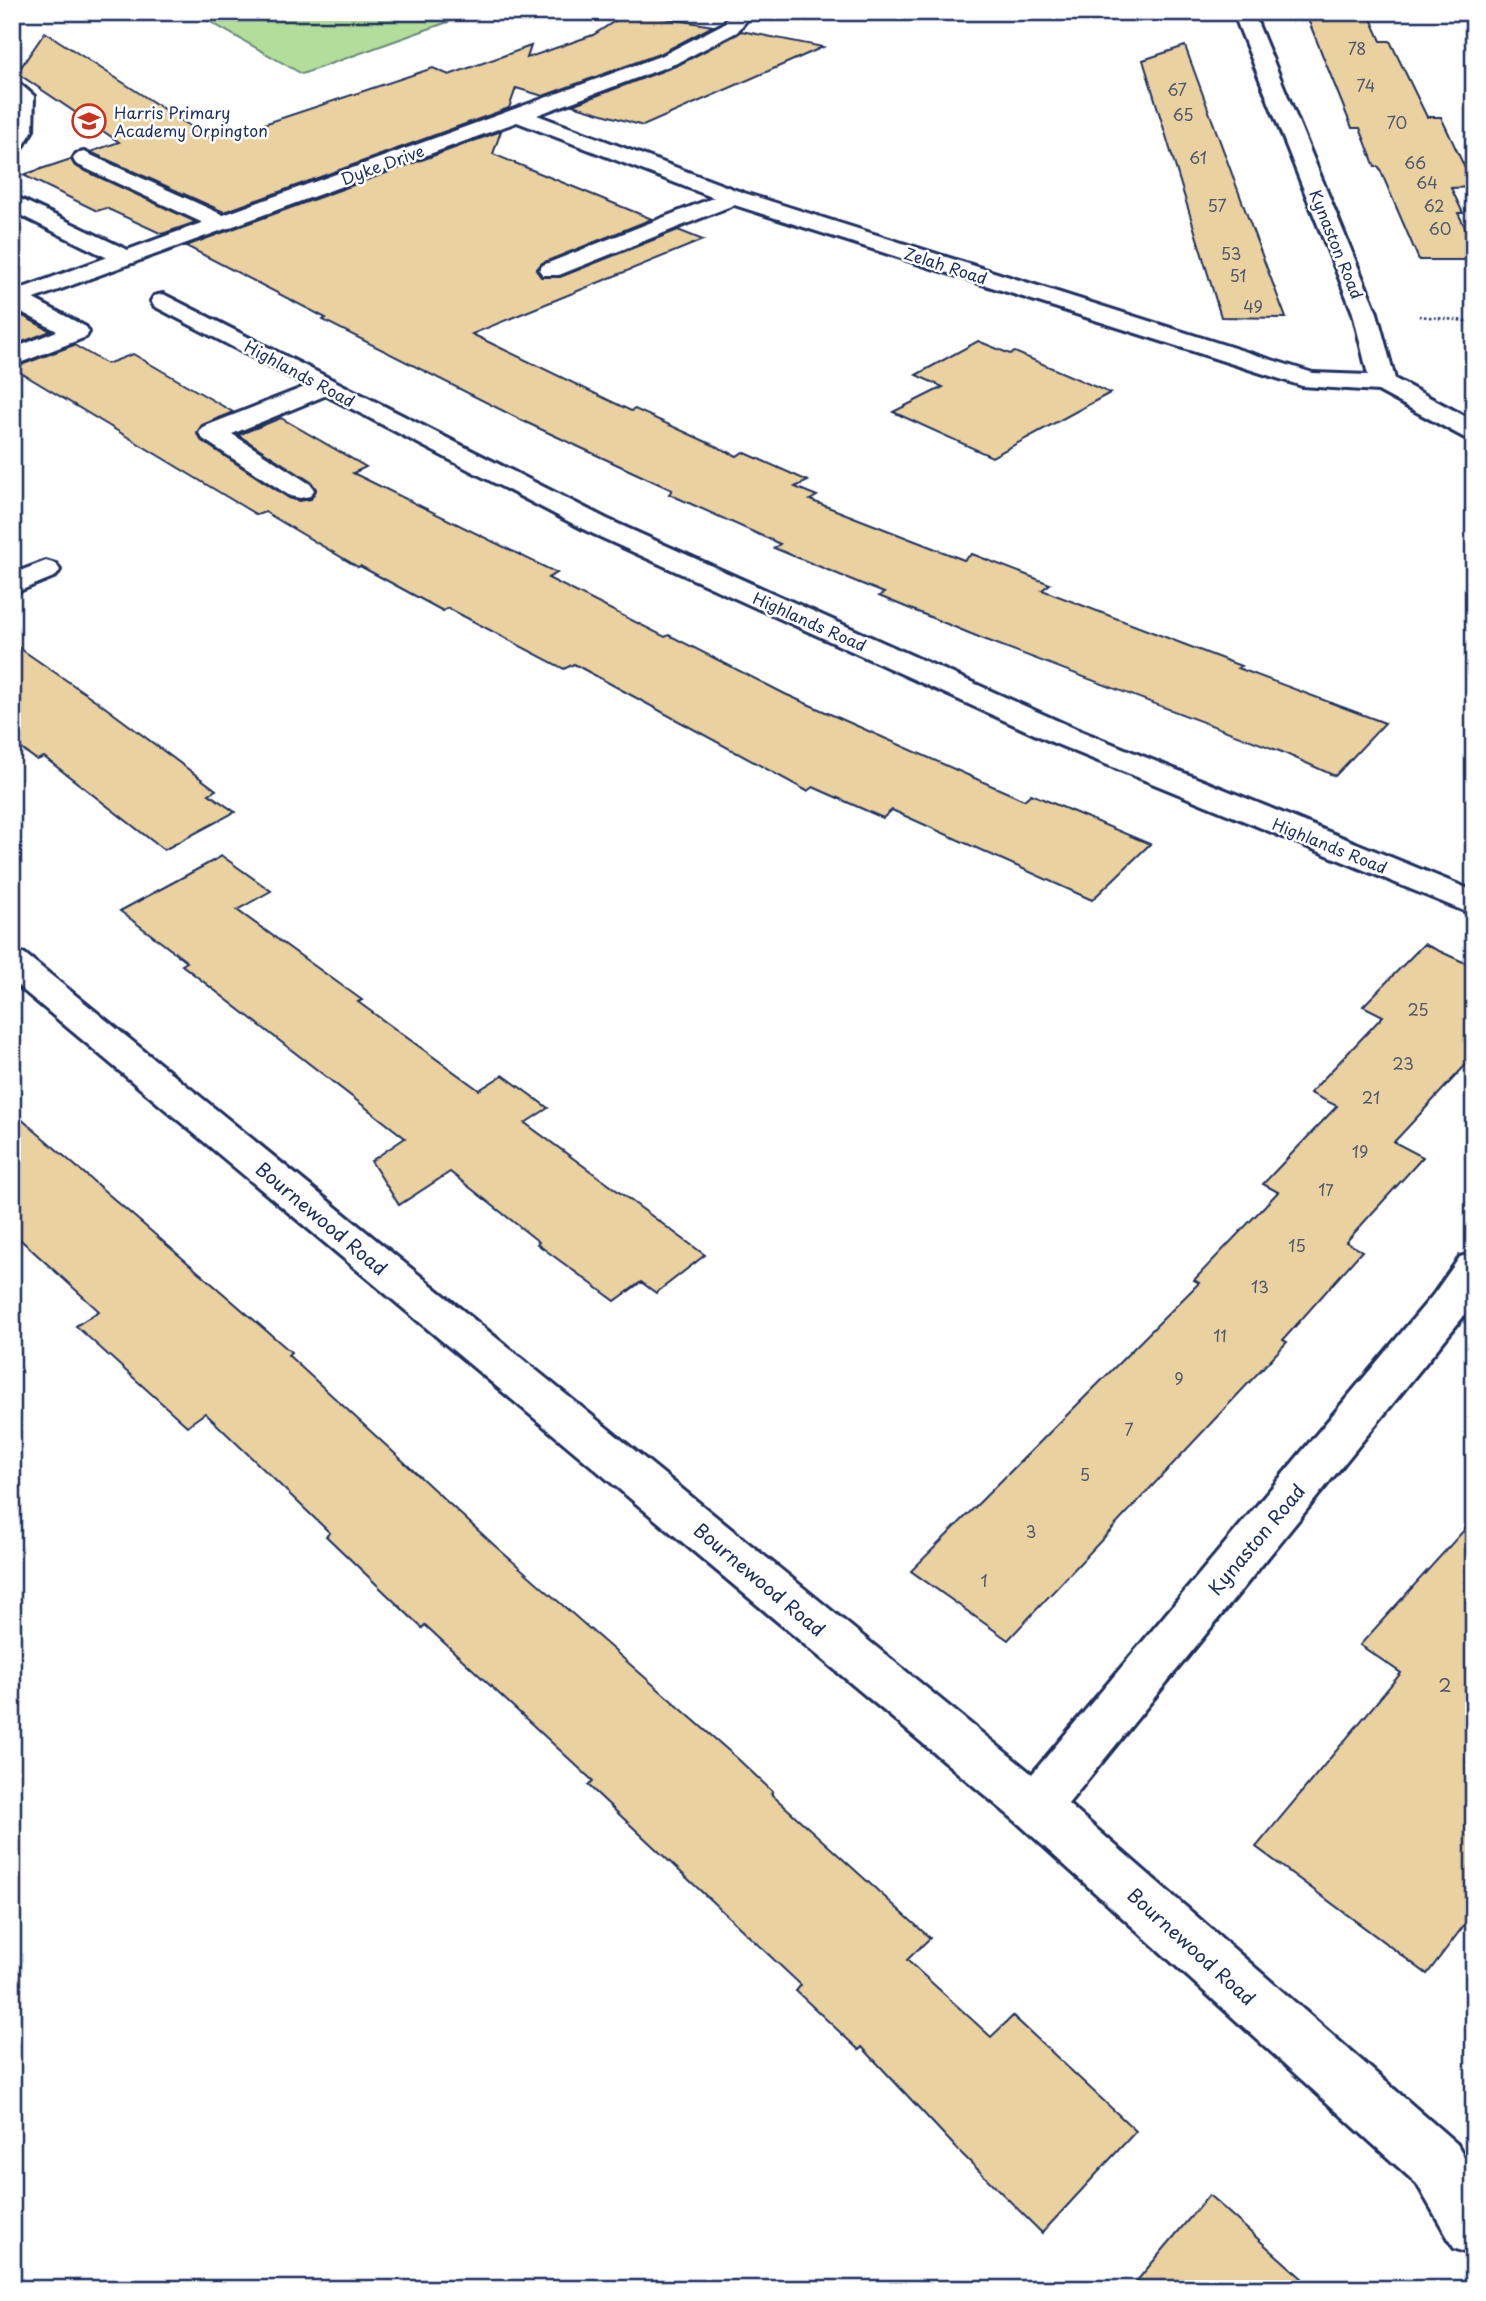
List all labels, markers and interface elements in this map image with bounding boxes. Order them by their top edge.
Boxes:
house number: 78 [1348,36,1366,60]
house number: 74 [1357,73,1375,97]
house number: 67 [1167,77,1187,101]
place label: Harris Primary Academy Orpington [114,100,268,142]
school or university icon: Harris Primary Academy Orpington [70,102,108,140]
house number: 65 [1172,102,1194,126]
house number: 70 [1387,110,1407,134]
street label: Dyke Drive [337,138,427,190]
house number: 61 [1189,145,1207,169]
house number: 66 [1404,150,1426,174]
house number: 64 [1416,170,1438,194]
street label: Kynaston Road [1304,186,1370,302]
house number: 57 [1207,193,1227,217]
house number: 62 [1423,193,1445,217]
house number: 60 [1429,216,1451,240]
street label: Zelah Road [902,240,990,290]
house number: 53 [1221,241,1241,265]
house number: 51 [1229,263,1247,287]
house number: 49 [1243,294,1263,318]
street label: Highlands Road [241,334,359,412]
street label: Highlands Road [749,585,871,657]
street label: Highlands Road [1269,811,1391,879]
house number: 25 [1407,997,1429,1021]
house number: 23 [1392,1051,1414,1075]
house number: 21 [1362,1085,1380,1109]
house number: 19 [1352,1139,1368,1163]
street label: Bournewood Road [250,1155,394,1281]
house number: 17 [1318,1177,1334,1201]
house number: 15 [1288,1233,1306,1257]
house number: 13 [1251,1274,1269,1298]
house number: 11 [1213,1323,1227,1347]
house number: 9 [1174,1366,1184,1390]
house number: 7 [1124,1417,1134,1441]
house number: 5 [1080,1462,1090,1486]
street label: Kynaston Road [1201,1477,1311,1601]
street label: Bournewood Road [688,1516,832,1642]
house number: 3 [1026,1519,1036,1543]
house number: 1 [980,1568,988,1592]
house number: 2 [1438,1670,1452,1698]
street label: Bournewood Road [1122,1881,1262,2011]

